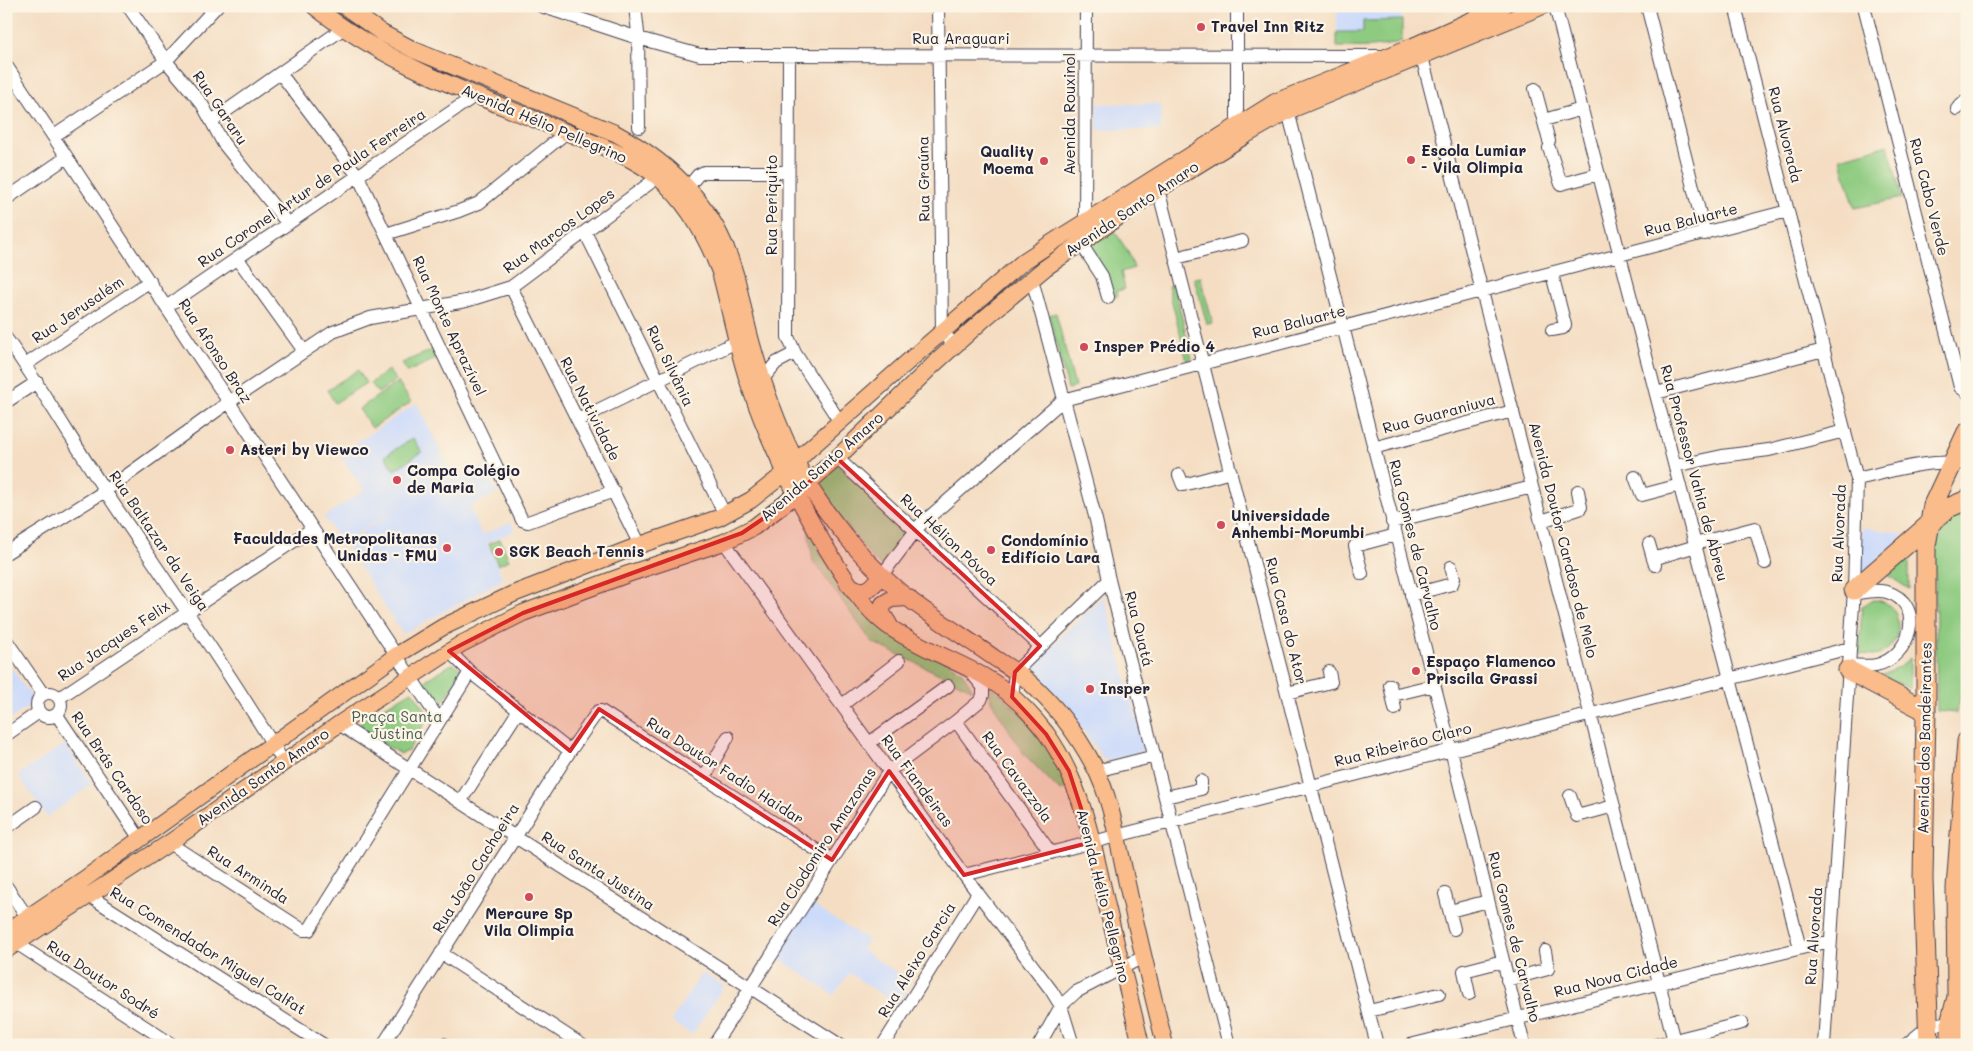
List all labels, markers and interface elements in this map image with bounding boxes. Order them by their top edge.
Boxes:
place label: Travel Inn Ritz [1211,16,1325,36]
marker: Travel Inn Ritz [1195,21,1207,33]
street label: Rua Araguari [912,28,1010,48]
street label: Avenida Rouxinol [1059,53,1079,175]
street label: Rua Gararu [189,67,253,148]
street label: Avenida Hélio Pellegrino [459,79,630,167]
street label: Rua Alvorada [1764,84,1808,185]
street label: Rua Coronel Artur de Paula Ferreira [194,103,429,271]
street label: Rua Graúna [912,136,934,222]
street label: Rua Cabo Verde [1906,136,1954,258]
place label: Escola Lumiar - Vila Olimpia [1421,140,1526,177]
place label: Quality Moema [980,141,1034,178]
marker: Escola Lumiar - Vila Olimpia [1405,154,1417,166]
street label: Rua Periquito [761,155,781,255]
marker: Quality Moema [1038,155,1050,167]
street label: Avenida Santo Amaro [1061,156,1202,260]
street label: Rua Marcos Lopes [499,183,618,277]
street label: Rua Baluarte [1642,198,1739,240]
street label: Rua Monte Aprazível [409,252,491,399]
street label: Rua Jerusalém [28,271,127,347]
street label: Rua Afonso Braz [175,294,257,407]
street label: Rua Baluarte [1250,300,1347,342]
street label: Rua Silvânia [643,322,699,409]
place label: Insper Prédio 4 [1094,336,1215,356]
marker: Insper Prédio 4 [1078,341,1090,353]
street label: Rua Natividade [556,353,626,464]
street label: Rua Professor Vahia de Abreu [1656,362,1734,583]
street label: Rua Guaraniuva [1380,388,1497,438]
street label: Avenida Santo Amaro [755,407,887,525]
street label: Avenida Doutor Cardoso de Melo [1525,420,1603,660]
place label: Asteri by Viewco [240,439,369,459]
marker: Asteri by Viewco [224,444,236,456]
street label: Rua Gomes de Carvalho [1385,457,1447,632]
place label: Compa Colégio de Maria [407,460,520,497]
street label: Rua Baltazar da Veiga [105,466,214,615]
marker: Compa Colégio de Maria [391,474,403,486]
street label: Rua Alvorada [1826,483,1850,583]
street label: Rua Hélion Póvoa [897,489,1003,590]
place label: Universidade Anhembi-Morumbi [1231,505,1365,542]
marker: Universidade Anhembi-Morumbi [1215,519,1227,531]
place label: Faculdades Metropolitanas Unidas - FMU [233,528,437,565]
place label: Condomínio Edifício Lara [1001,530,1100,567]
place label: SGK Beach Tennis [509,541,644,561]
marker: Faculdades Metropolitanas Unidas - FMU [441,542,453,554]
marker: Condomínio Edifício Lara [985,544,997,556]
marker: SGK Beach Tennis [493,546,505,558]
street label: Rua Casa do Ator [1262,555,1312,686]
street label: Rua Quatá [1121,589,1159,669]
street label: Rua Jacques Felix [53,595,174,685]
street label: Avenida dos Bandeirantes [1912,642,1936,834]
place label: Espaço Flamenco Priscila Grassi [1426,651,1556,688]
marker: Espaço Flamenco Priscila Grassi [1410,665,1422,677]
place label: Insper [1100,678,1150,698]
marker: Insper [1084,683,1096,695]
park label: Praça Santa Justina [351,706,443,743]
street label: Rua Brás Cardoso [68,707,158,828]
street label: Rua Doutor Fadio Haidar [643,712,808,829]
street label: Rua Ribeirão Claro [1332,717,1473,771]
street label: Avenida Santo Amaro [192,723,333,829]
street label: Rua Cavazzola [978,727,1058,826]
street label: Rua Fiandeiras [877,730,958,831]
street label: Rua Clodomiro Amazonas [762,763,880,930]
street label: Rua João Cachoeira [427,799,523,936]
street label: Avenida Hélio Pellegrino [1073,807,1135,985]
street label: Rua Santa Justina [538,826,659,914]
street label: Rua Arminda [204,840,293,908]
street label: Rua Gomes de Carvalho [1484,849,1546,1024]
street label: Rua Comendador Miguel Calfat [107,881,310,1019]
street label: Rua Alvorada [1800,886,1826,986]
marker: Mercure Sp Vila Olimpia [523,891,535,903]
street label: Rua Aleixo Garcia [873,898,960,1021]
place label: Mercure Sp Vila Olimpia [484,903,574,940]
street label: Rua Doutor Sodré [43,935,164,1023]
street label: Rua Nova Cidade [1552,951,1680,1001]

